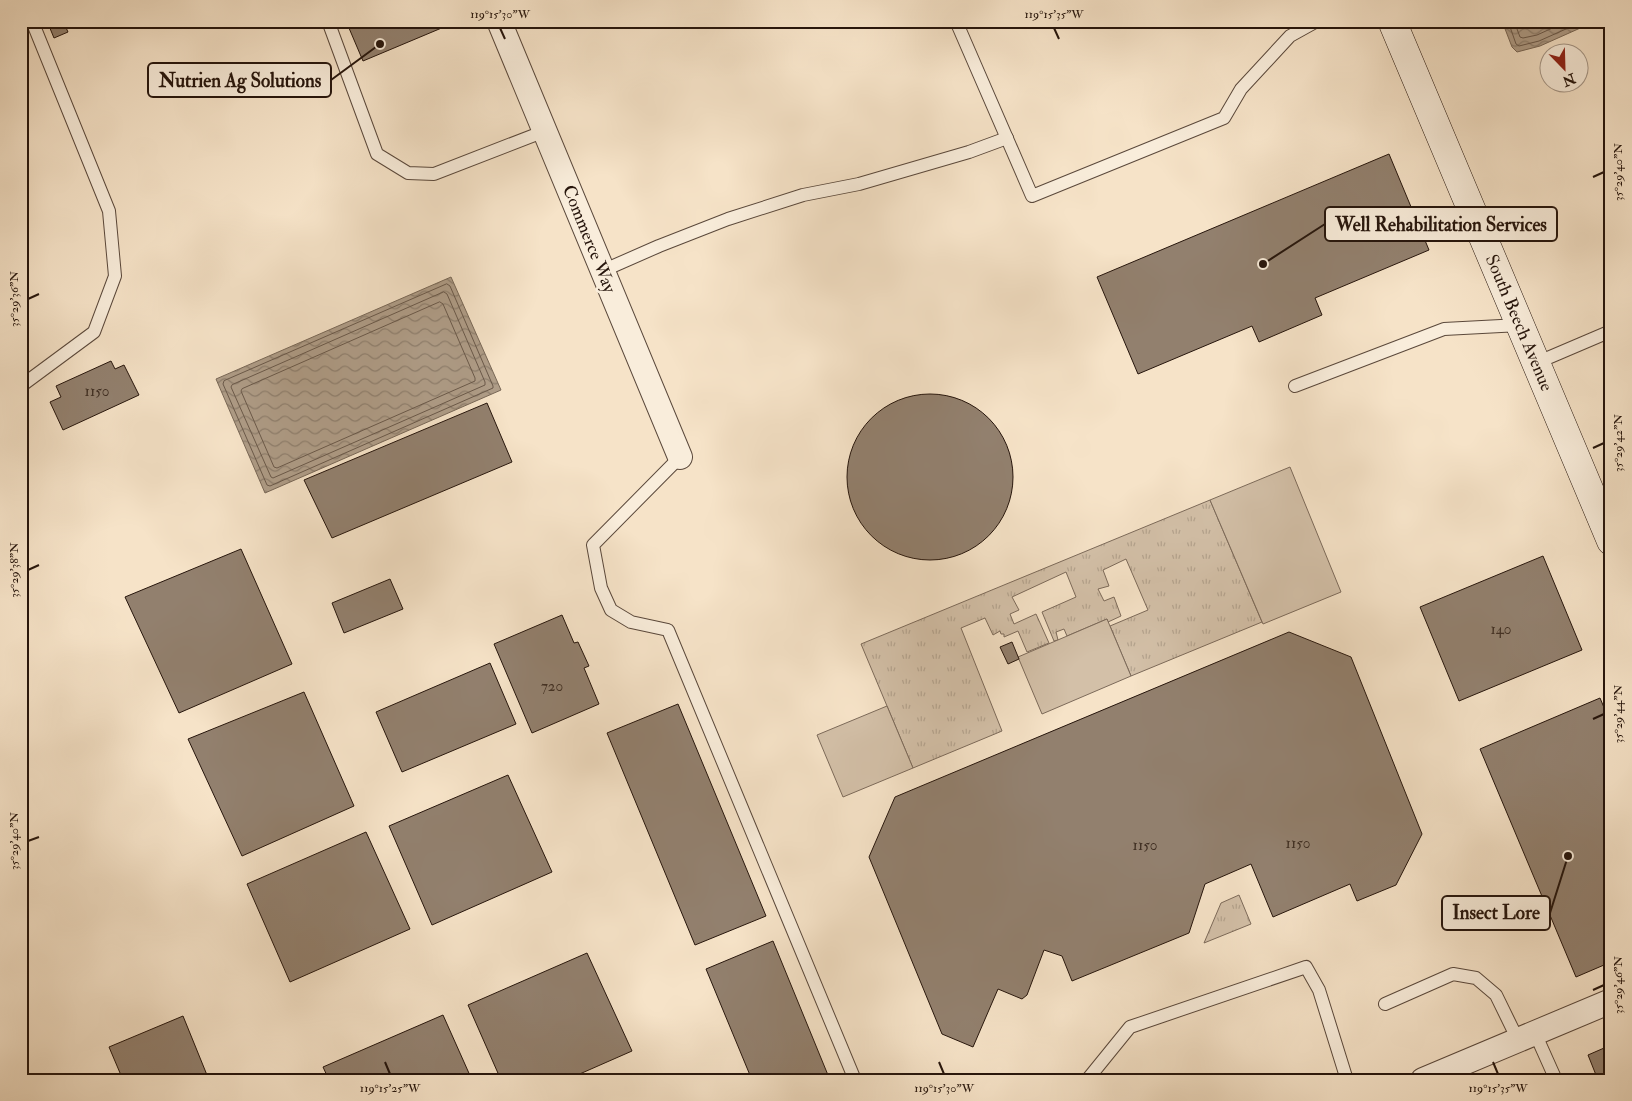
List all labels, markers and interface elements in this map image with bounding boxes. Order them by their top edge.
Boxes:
text: 119°15'30"W [470,7,531,22]
text: 119°15'35"W [1025,7,1084,22]
north arrow [1540,42,1590,92]
callout: Nutrien Ag Solutions [148,63,331,97]
text: Nutrien Ag Solutions [158,69,322,94]
text: N [1559,69,1579,90]
text: 35°29'40"N [1611,143,1626,201]
street label: Commerce Way [557,182,621,297]
callout: Well Rehabilitation Services [1325,207,1557,241]
text: Well Rehabilitation Services [1334,213,1547,237]
street label: South Beech Avenue [1480,251,1558,395]
text: 35°29'36"N [7,271,22,327]
house number: 1150 [85,382,109,401]
text: 35°29'42"N [1611,414,1626,472]
text: 35°29'38"N [7,542,22,598]
house number: 140 [1490,620,1512,639]
house number: 720 [541,677,563,696]
text: 35°29'44"N [1611,685,1626,743]
text: 35°29'40"N [7,812,22,870]
house number: 1150 [1286,834,1310,853]
house number: 1150 [1133,836,1157,855]
callout: Insect Lore [1442,896,1550,930]
text: Insect Lore [1452,901,1540,925]
text: 35°29'46"N [1611,956,1626,1014]
text: 119°15'25"W [360,1081,421,1096]
text: 119°15'30"W [914,1081,975,1096]
text: 119°15'35"W [1469,1081,1528,1096]

